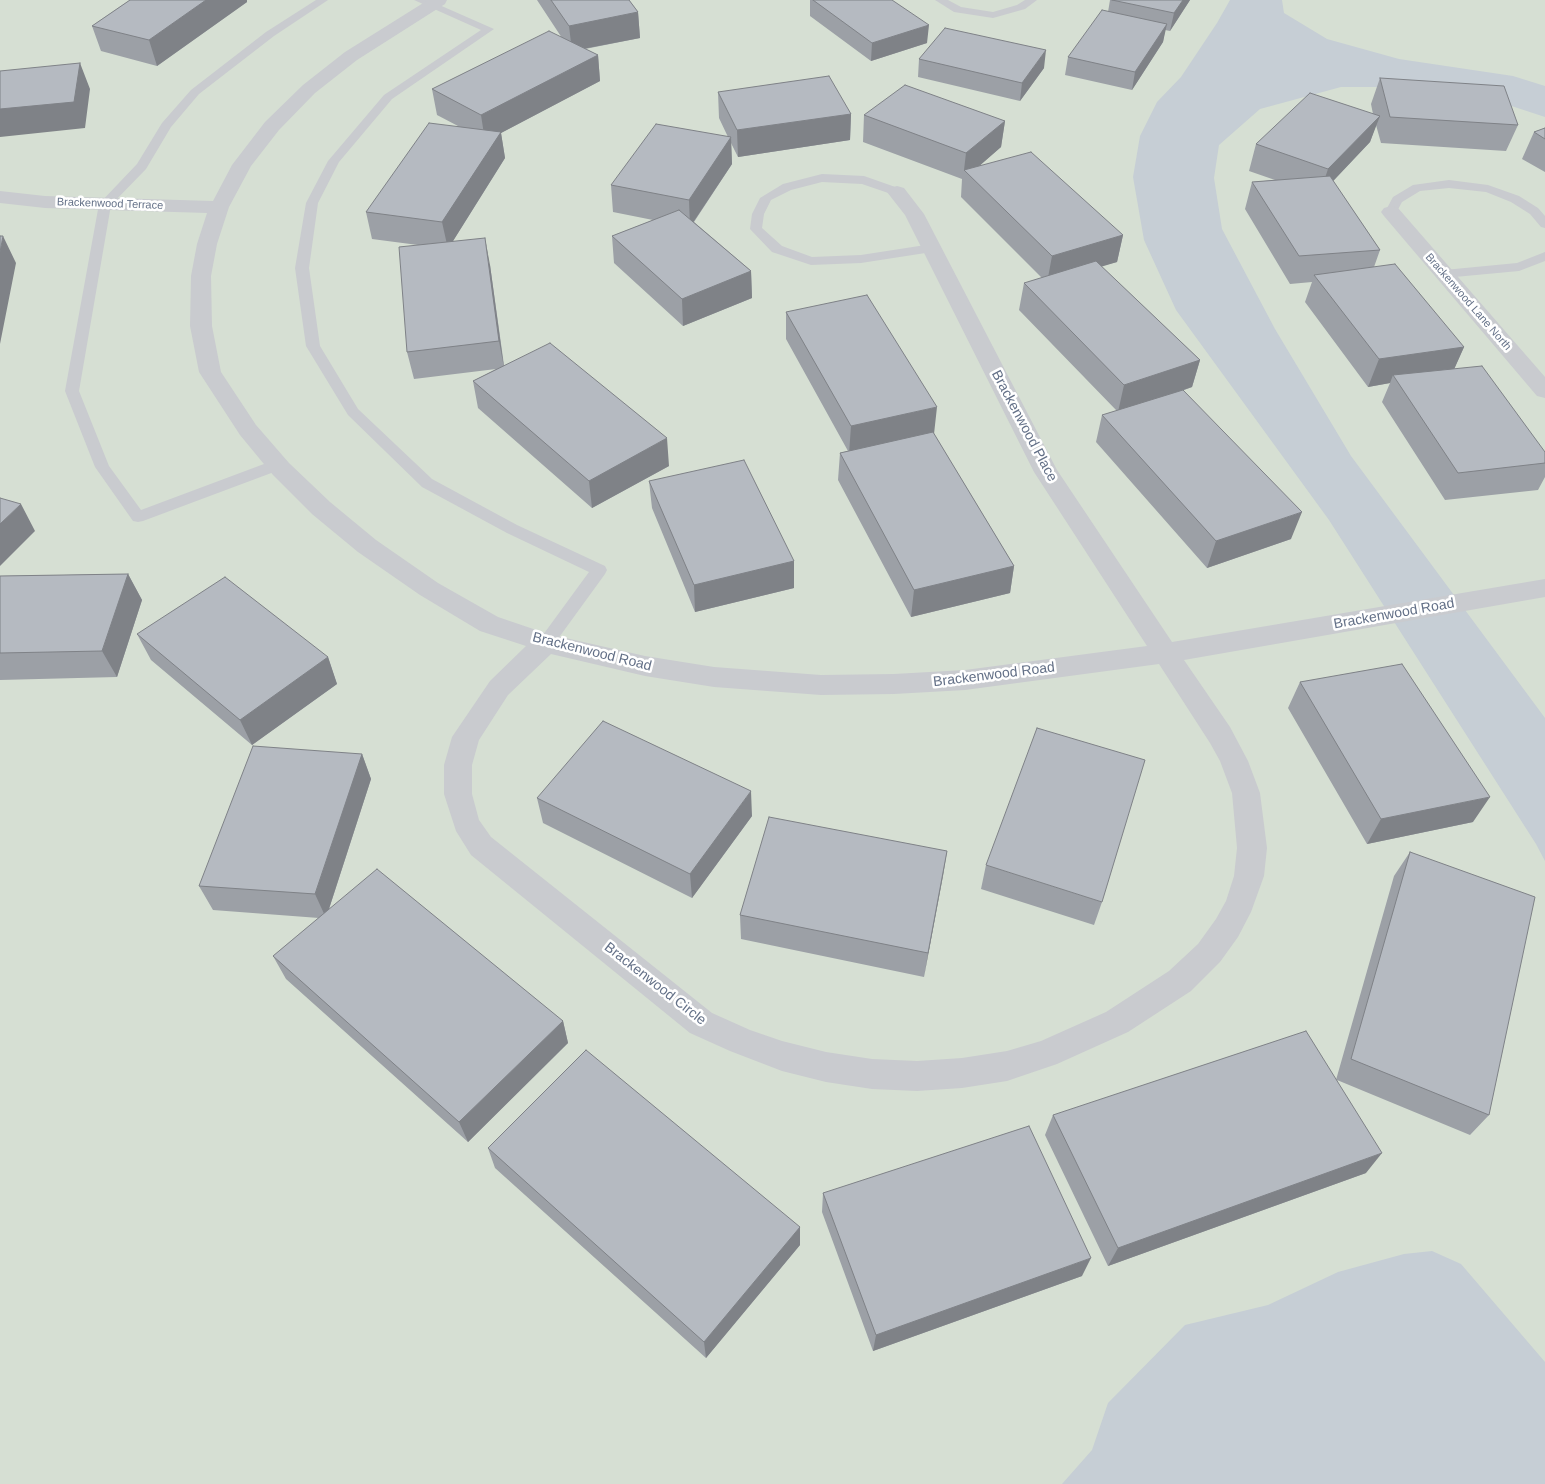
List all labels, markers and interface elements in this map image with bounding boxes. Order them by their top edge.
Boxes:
street label: Brackenwood Terrace [57,196,163,212]
street label: Brackenwood Lane North [1422,251,1514,353]
street label: Brackenwood Place [988,367,1060,485]
street label: Brackenwood Road [1332,595,1456,633]
street label: Brackenwood Road [531,629,653,675]
street label: Brackenwood Road [932,659,1056,691]
street label: Brackenwood Circle [601,939,709,1029]

